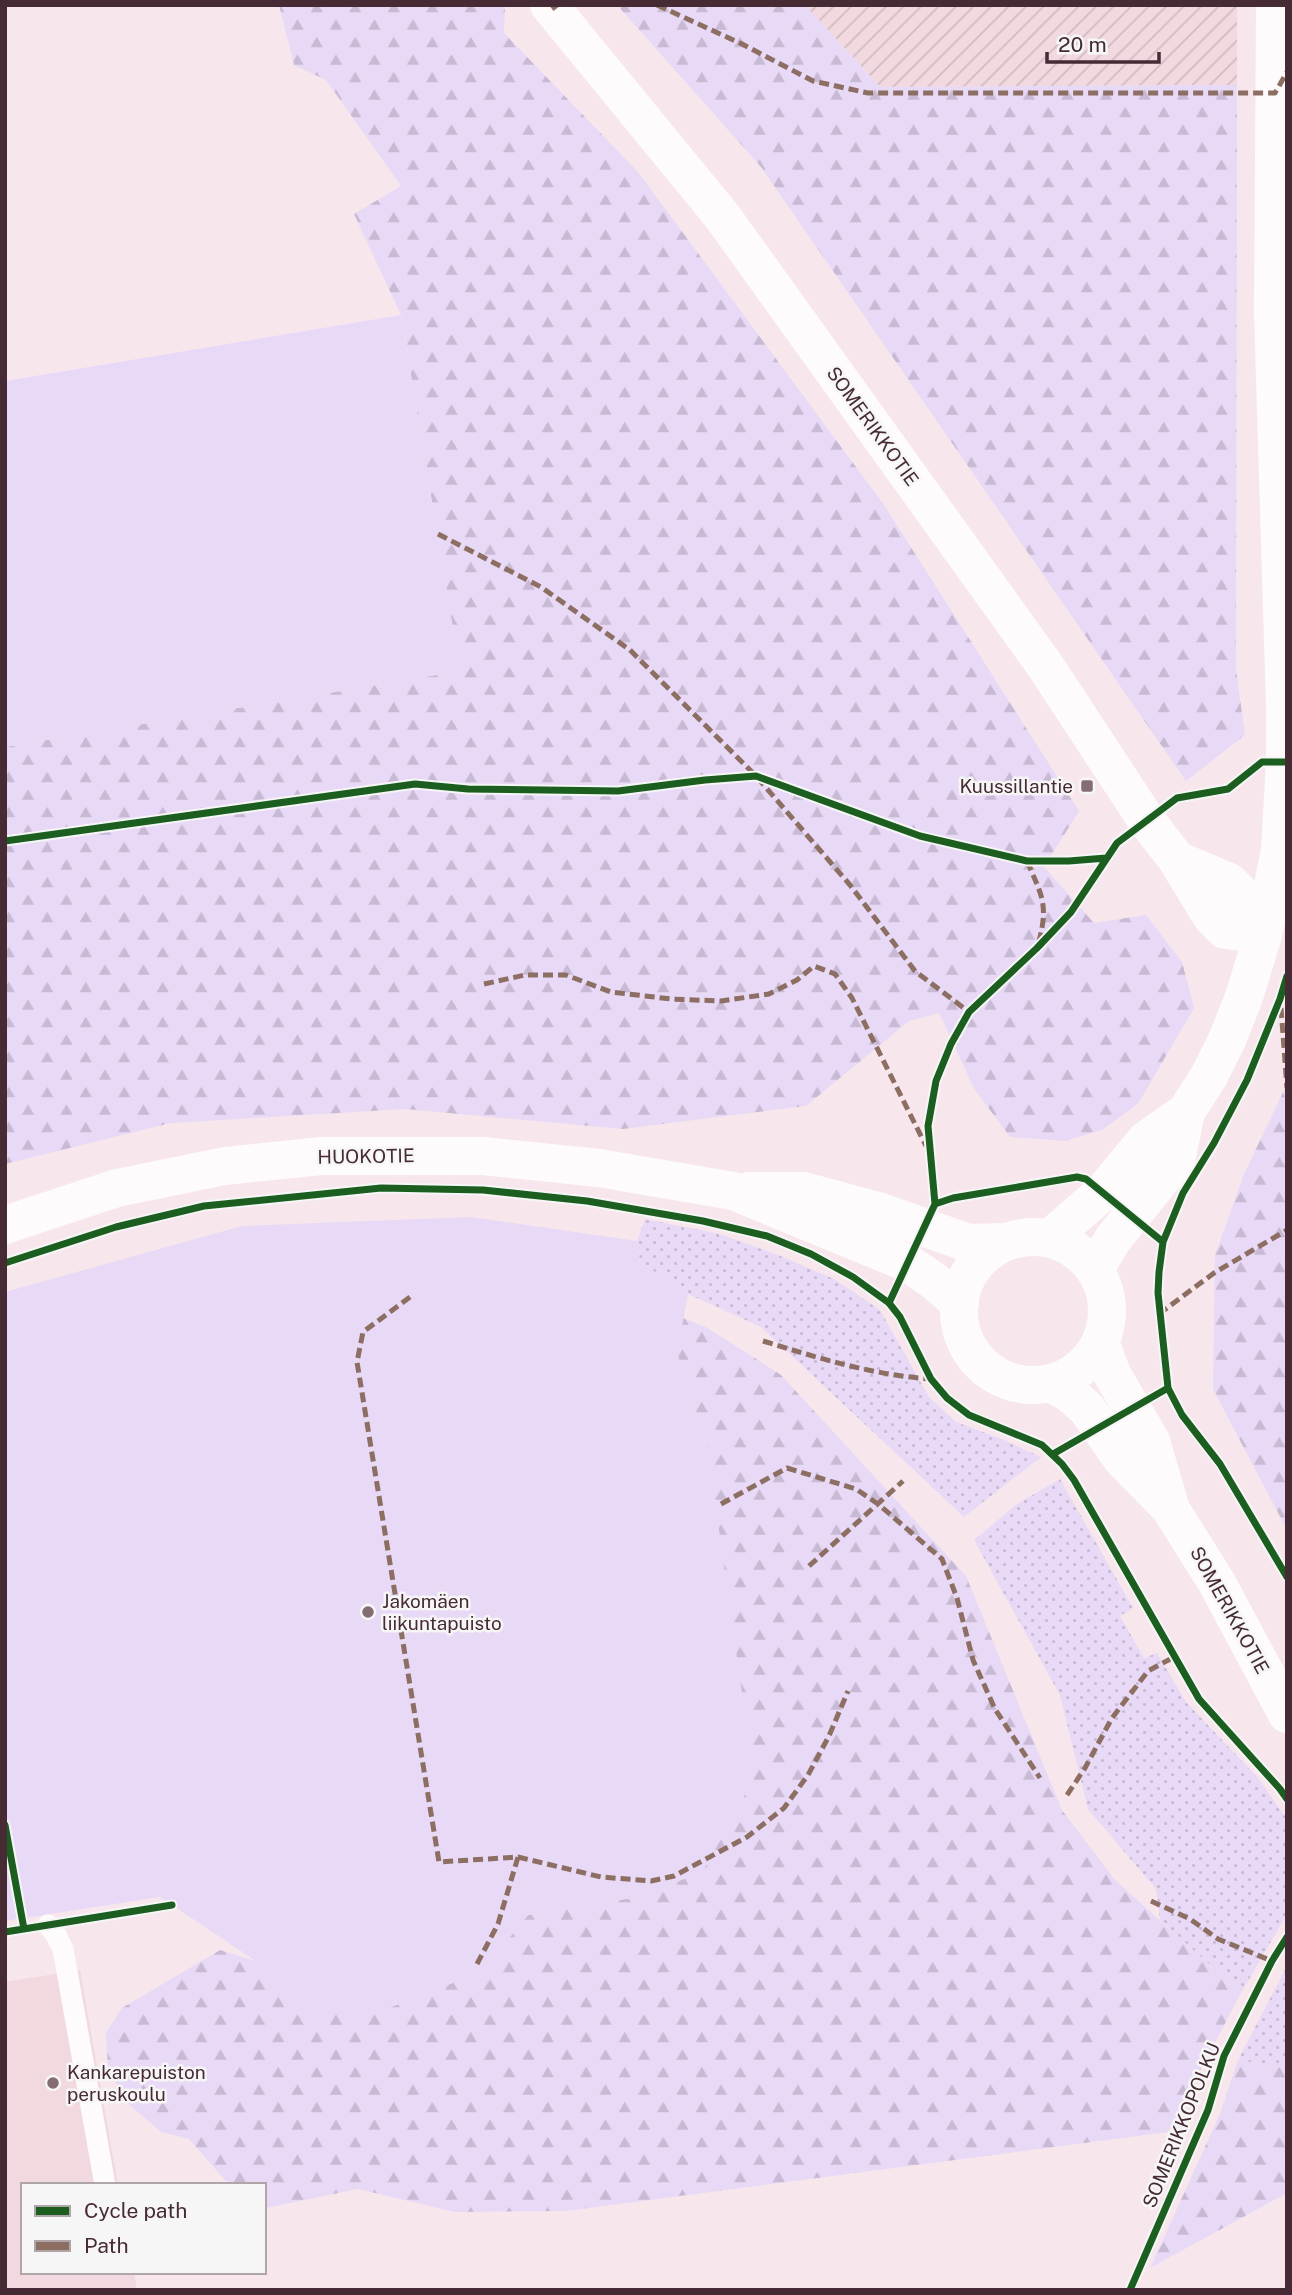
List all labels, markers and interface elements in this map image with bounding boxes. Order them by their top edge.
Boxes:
scale bar [1047,21,1159,65]
text: 20 m [1058,32,1107,57]
street label: SOMERIKKOTIE [822,362,924,490]
place label: Kuussillantie [959,775,1073,797]
marker: Kuussillantie [1079,778,1095,794]
street label: HUOKOTIE [317,1144,415,1168]
street label: SOMERIKKOTIE [1186,1543,1274,1677]
place label: Jakomäen liikuntapuisto [382,1590,502,1634]
marker: Jakomäen liikuntapuisto [360,1604,376,1620]
street label: SOMERIKKOPOLKU [1138,2039,1224,2211]
place label: Kankarepuiston peruskoulu [67,2061,206,2105]
marker: Kankarepuiston peruskoulu [45,2075,61,2091]
legend [21,2183,266,2274]
text: Cycle path [84,2198,187,2223]
text: Path [84,2233,129,2258]

